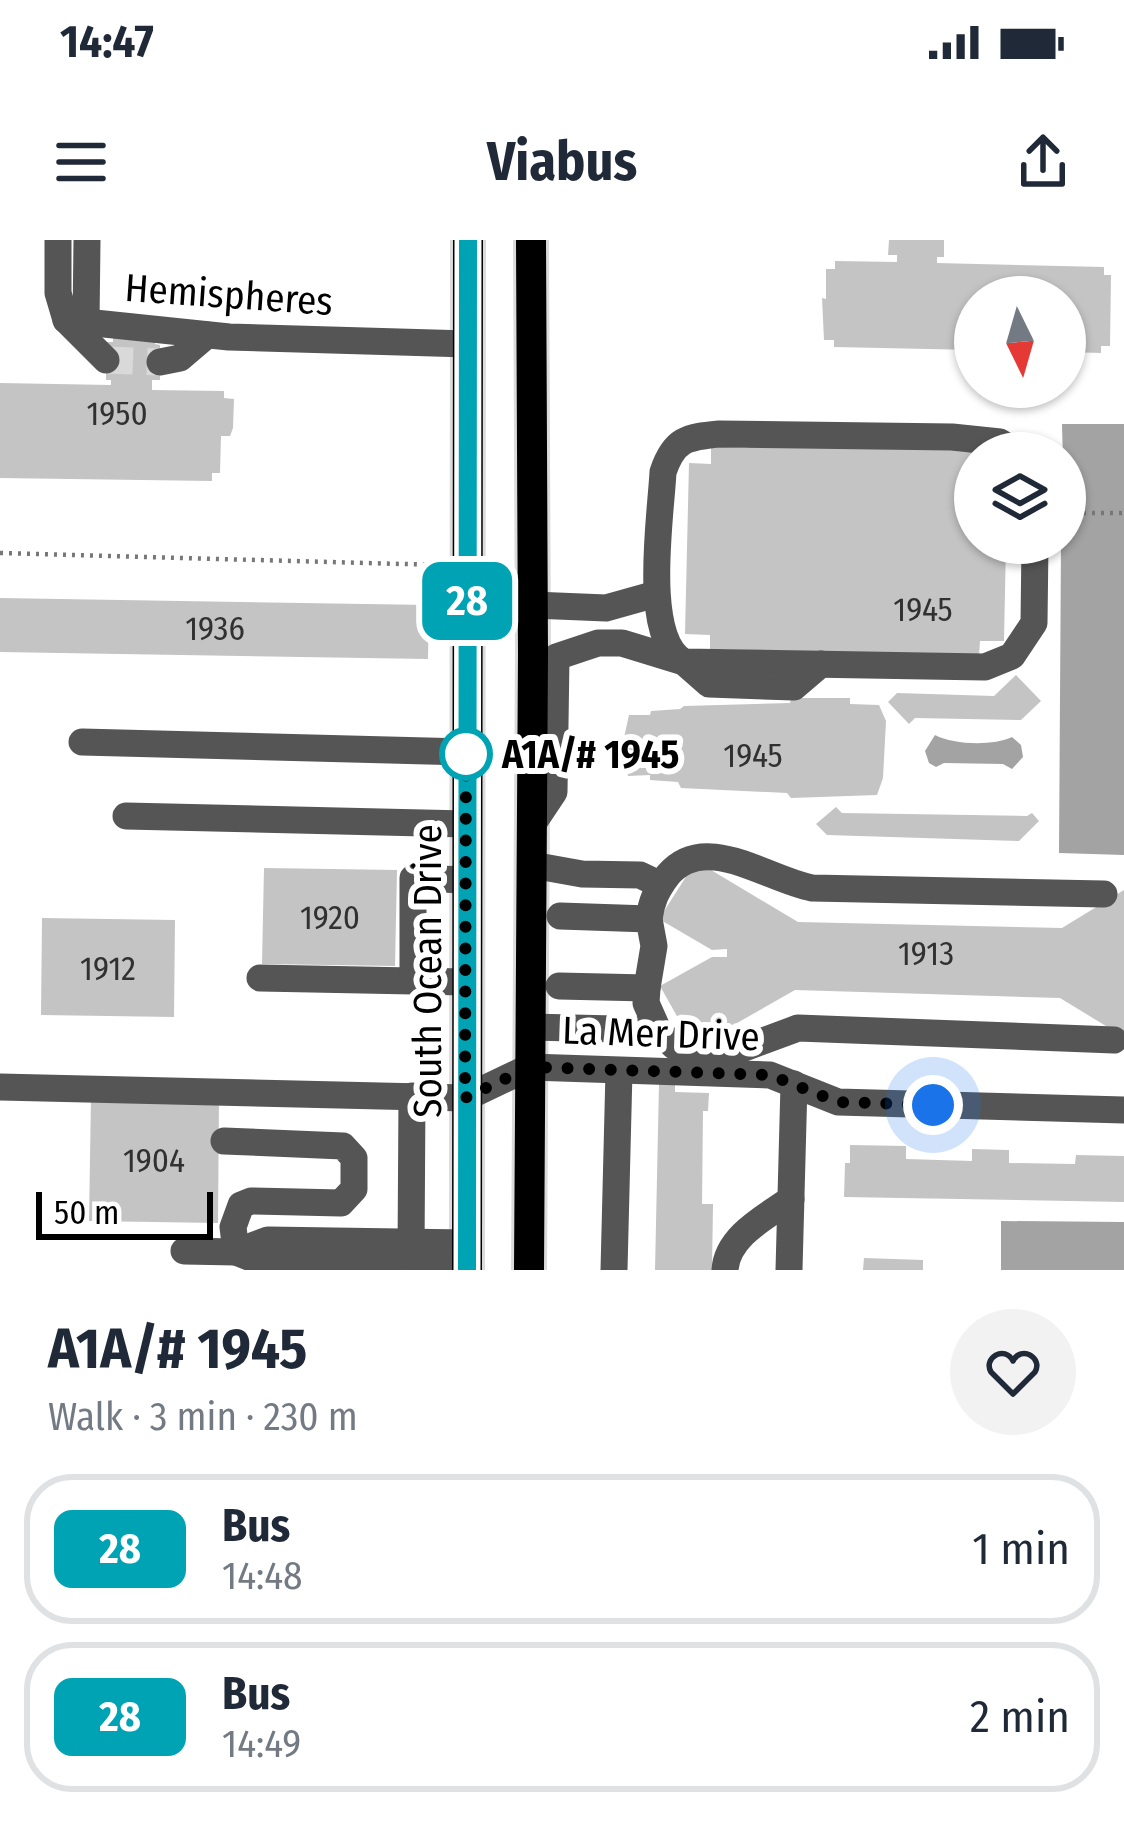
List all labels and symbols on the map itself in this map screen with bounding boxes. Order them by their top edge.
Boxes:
street label: Hemispheres [123,265,334,325]
north arrow [954,276,1086,408]
house number: 1950 [86,394,148,434]
line badge: 28 [413,562,521,640]
house number: 1945 [893,590,953,630]
house number: 1936 [185,609,245,649]
marker: A1A/# 1945 [441,729,491,779]
place label: A1A/# 1945 [501,732,679,778]
house number: 1945 [723,736,783,776]
street label: South Ocean Drive [405,824,451,1118]
house number: 1920 [300,898,360,938]
house number: 1913 [898,934,954,974]
house number: 1912 [80,949,136,989]
street label: La Mer Drive [561,1008,761,1060]
your location [903,1075,963,1135]
house number: 1904 [123,1141,185,1181]
scale bar [36,1186,213,1239]

